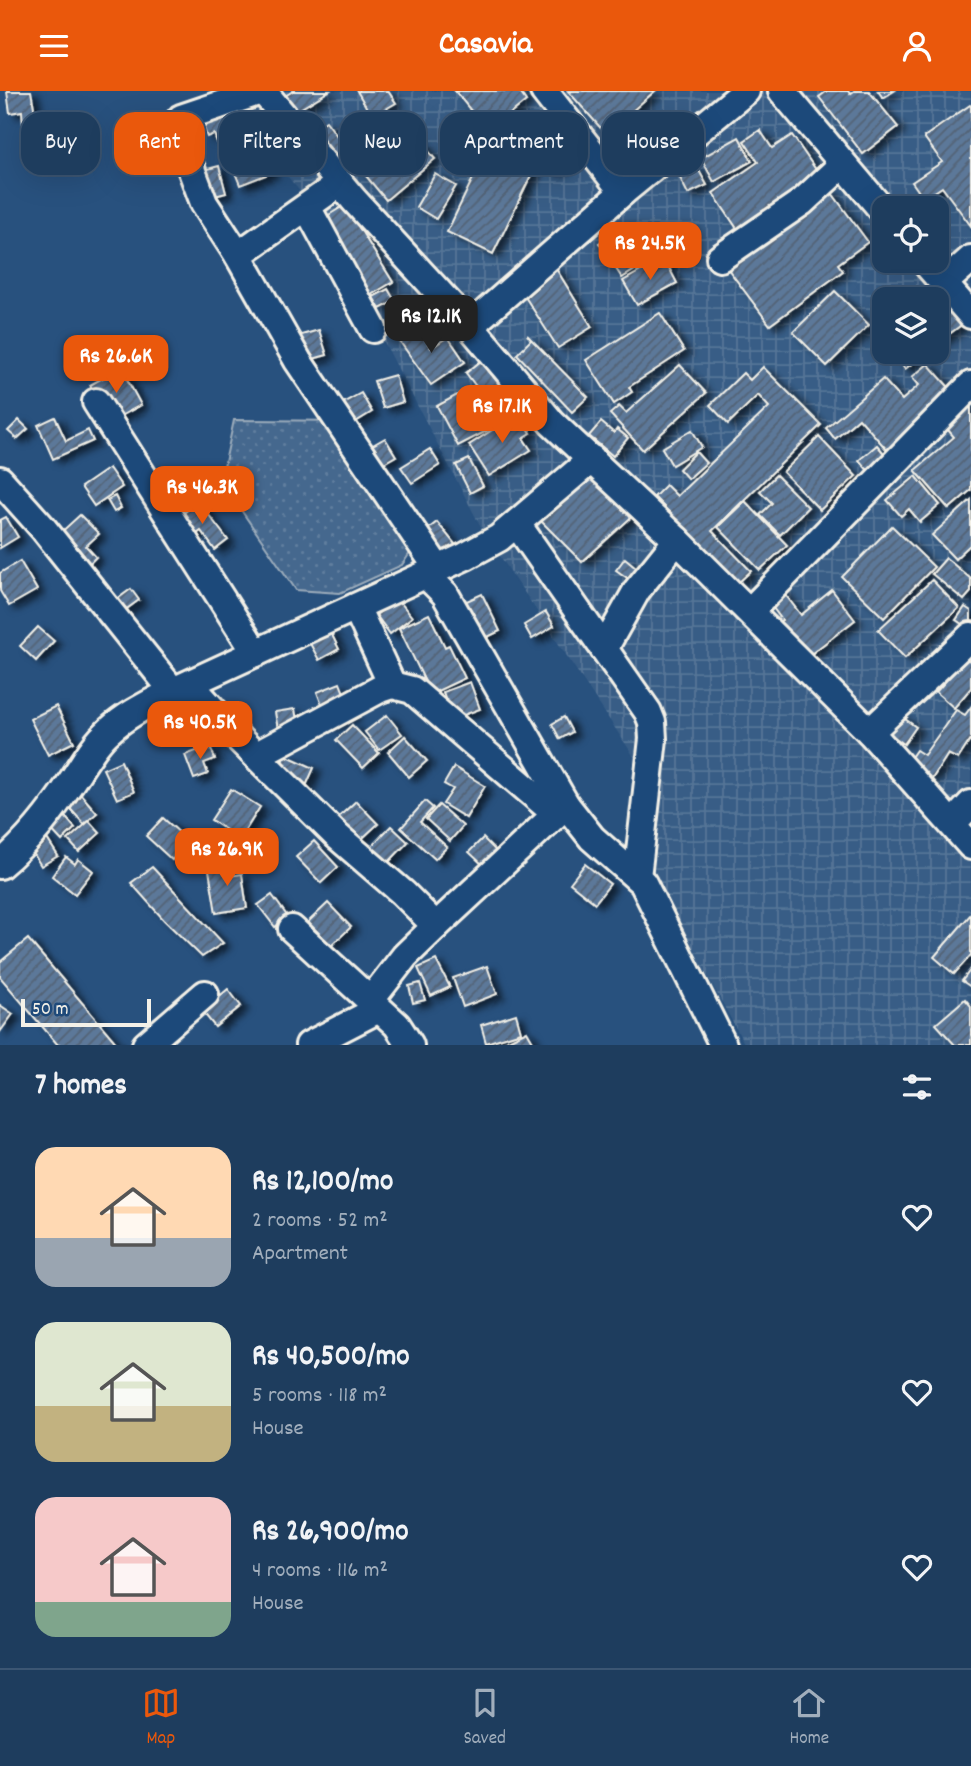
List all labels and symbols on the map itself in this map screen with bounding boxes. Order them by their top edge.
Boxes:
pin: Rs 24.5K [578,223,722,282]
pin: Rs 12.1K [359,295,503,355]
pin: Rs 26.6K [44,335,188,395]
pin: Rs 17.1K [430,385,574,445]
pin: Rs 46.3K [130,467,274,526]
pin: Rs 40.5K [128,701,272,761]
pin: Rs 26.9K [155,829,299,888]
scale bar [21,996,150,1028]

